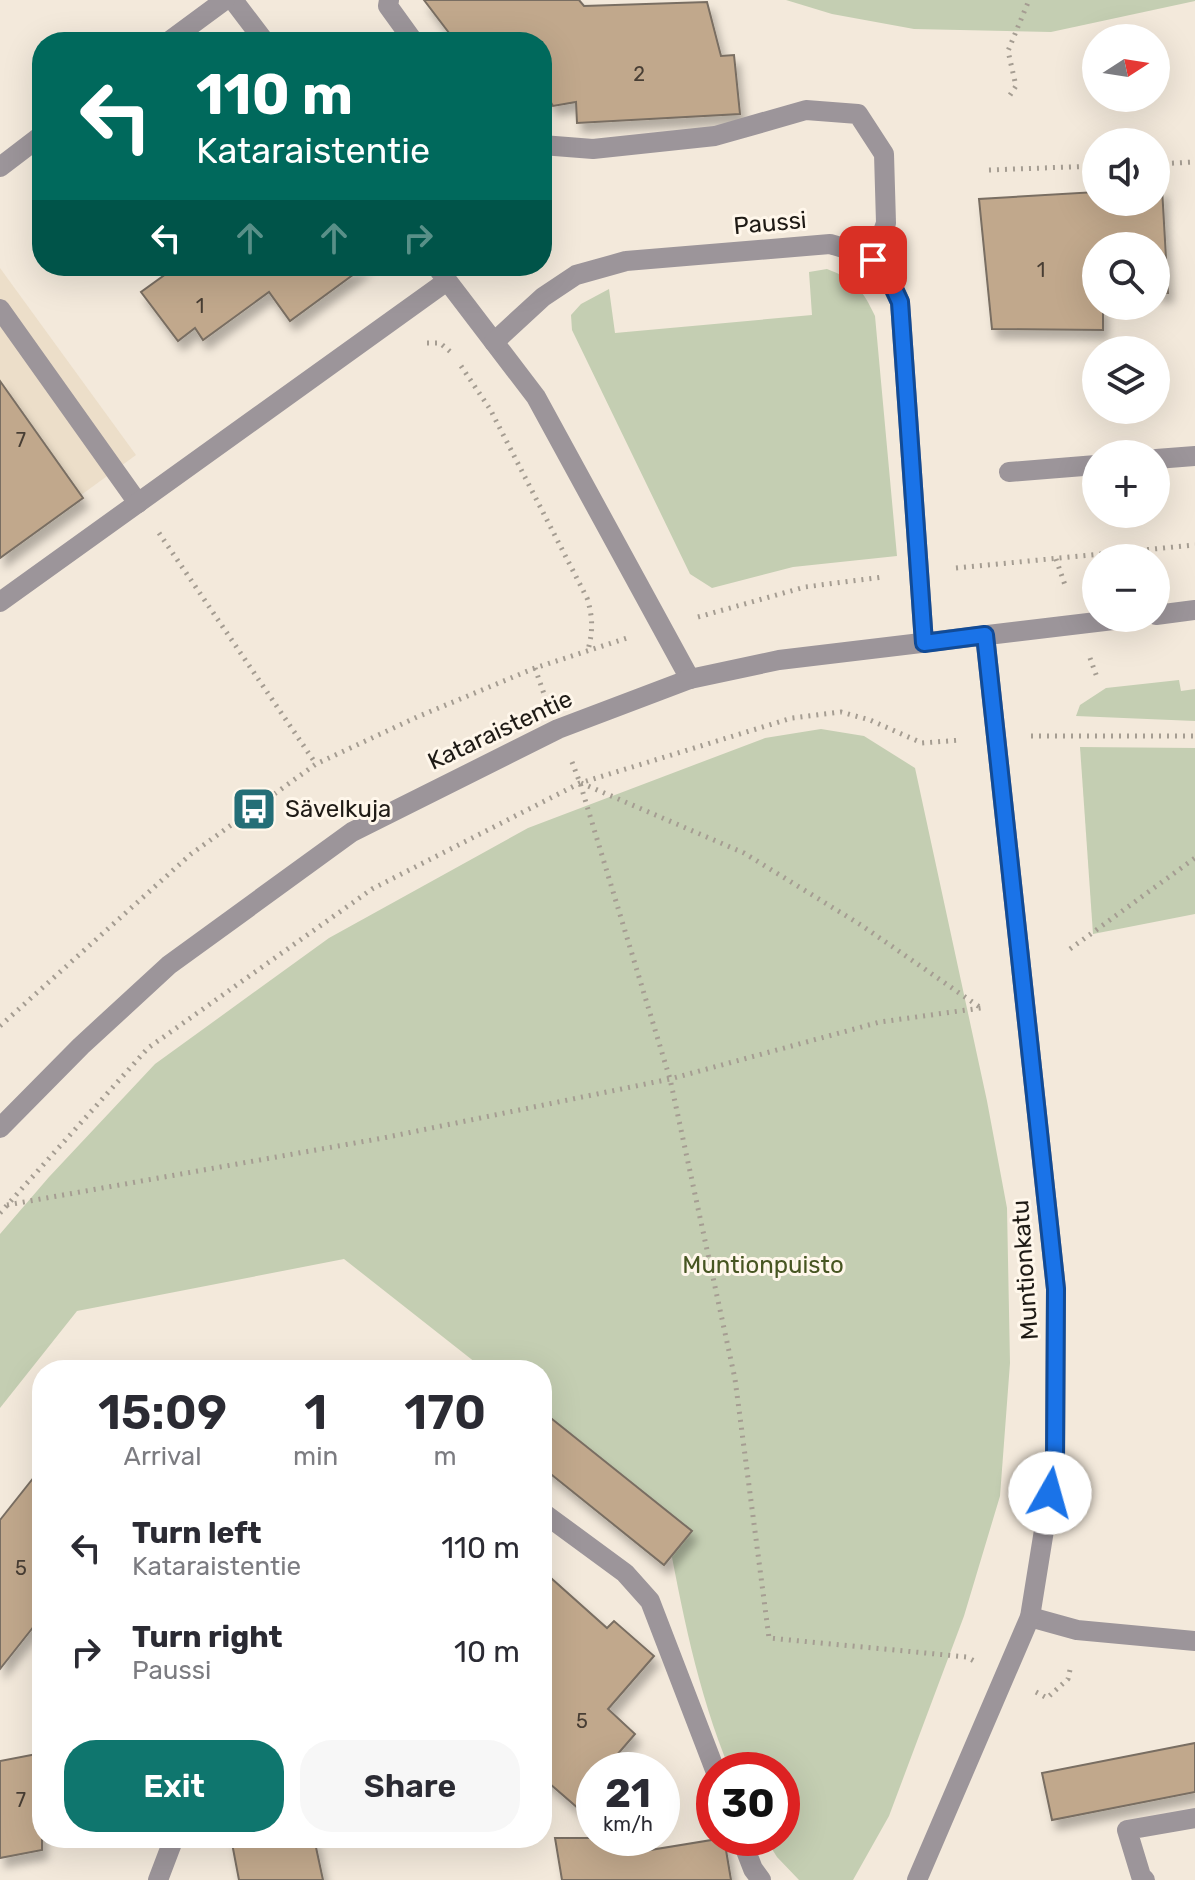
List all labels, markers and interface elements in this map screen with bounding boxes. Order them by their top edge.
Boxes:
north arrow [1082,24,1170,112]
map controls [1082,24,1170,632]
text: 110 m [196,62,353,128]
house number: 2 [633,62,645,86]
icon: left [64,64,168,168]
button: sound [1082,128,1170,216]
text: Kataraistentie [196,129,430,172]
street label: Paussi [732,206,808,240]
icon: left [144,216,188,260]
icon: ahead [228,216,272,260]
icon: ahead [312,216,356,260]
icon: right [396,216,440,260]
pin [839,226,907,294]
button: search [1082,232,1170,320]
icon: arrive [851,238,895,282]
house number: 1 [1037,258,1045,282]
house number: 1 [196,294,204,318]
button: layers [1082,336,1170,424]
house number: 7 [16,428,26,452]
button: + [1082,440,1170,528]
button: − [1082,544,1170,632]
street label: Kataraistentie [423,684,577,776]
bus stop icon: Sävelkuja [230,785,278,833]
place label: Sävelkuja [285,795,391,823]
street label: Muntionkatu [1006,1199,1044,1341]
park label: Muntionpuisto [682,1251,844,1279]
text: 15:09 [98,1384,227,1441]
text: 1 [304,1384,327,1441]
text: 170 [404,1384,486,1441]
text: Arrival [124,1441,202,1472]
text: min [293,1441,338,1472]
text: m [434,1441,457,1472]
position arrow [1008,1451,1092,1535]
text: Turn left [132,1515,262,1551]
icon: left [64,1526,108,1570]
text: 110 m [441,1530,520,1566]
text: Kataraistentie [132,1551,301,1582]
house number: 5 [15,1556,27,1580]
text: Turn right [132,1619,283,1655]
icon: right [64,1630,108,1674]
text: 10 m [454,1634,520,1670]
text: Paussi [132,1655,211,1686]
house number: 5 [576,1709,588,1733]
button: Exit [64,1740,284,1832]
button: Share [300,1740,520,1832]
speed limit sign: 30 [696,1752,800,1856]
text: 21 [605,1770,651,1817]
house number: 7 [16,1788,26,1812]
text: km/h [603,1812,653,1836]

